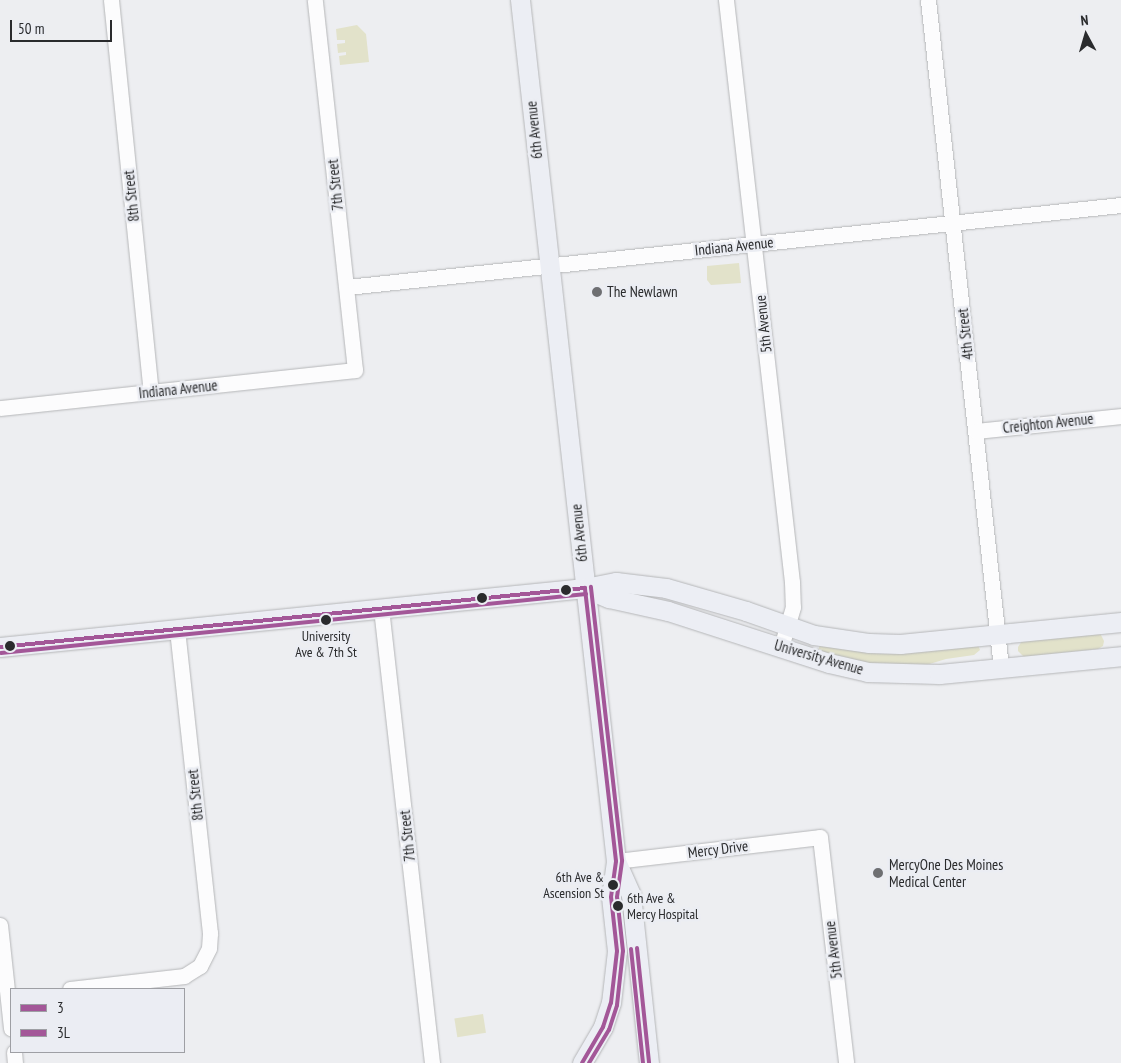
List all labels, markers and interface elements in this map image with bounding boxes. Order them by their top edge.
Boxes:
scale bar [12,10,115,42]
north arrow [1061,10,1111,60]
text: N [1080,11,1089,29]
text: 50 m [18,19,44,38]
street label: 6th Avenue [522,100,546,160]
street label: 7th Street [323,158,347,212]
street label: 8th Street [119,169,143,223]
street label: Indiana Avenue [694,233,774,259]
place label: The Newlawn [607,283,678,301]
marker: The Newlawn [591,286,603,298]
street label: 5th Avenue [751,294,775,354]
street label: 4th Street [953,307,977,361]
street label: Indiana Avenue [138,376,218,402]
street label: Creighton Avenue [1002,409,1094,437]
street label: 6th Avenue [567,503,591,563]
unlabelled marker [561,585,571,595]
unlabelled marker [477,593,487,603]
marker: University Ave & 7th St [321,615,331,625]
place label: University Ave & 7th St [295,628,357,660]
street label: University Avenue [772,636,866,678]
unlabelled marker [5,641,15,651]
street label: 8th Street [183,768,207,822]
street label: 7th Street [395,809,419,863]
street label: Mercy Drive [687,836,749,862]
place label: MercyOne Des Moines Medical Center [889,855,1003,890]
marker: MercyOne Des Moines Medical Center [871,866,885,880]
place label: 6th Ave & Ascension St [543,869,604,902]
marker: 6th Ave & Ascension St [608,880,618,890]
place label: 6th Ave & Mercy Hospital [627,890,699,922]
marker: 6th Ave & Mercy Hospital [613,901,623,911]
street label: 5th Avenue [820,920,846,980]
legend [10,988,185,1053]
text: 3 [57,998,64,1017]
text: 3L [57,1023,70,1042]

